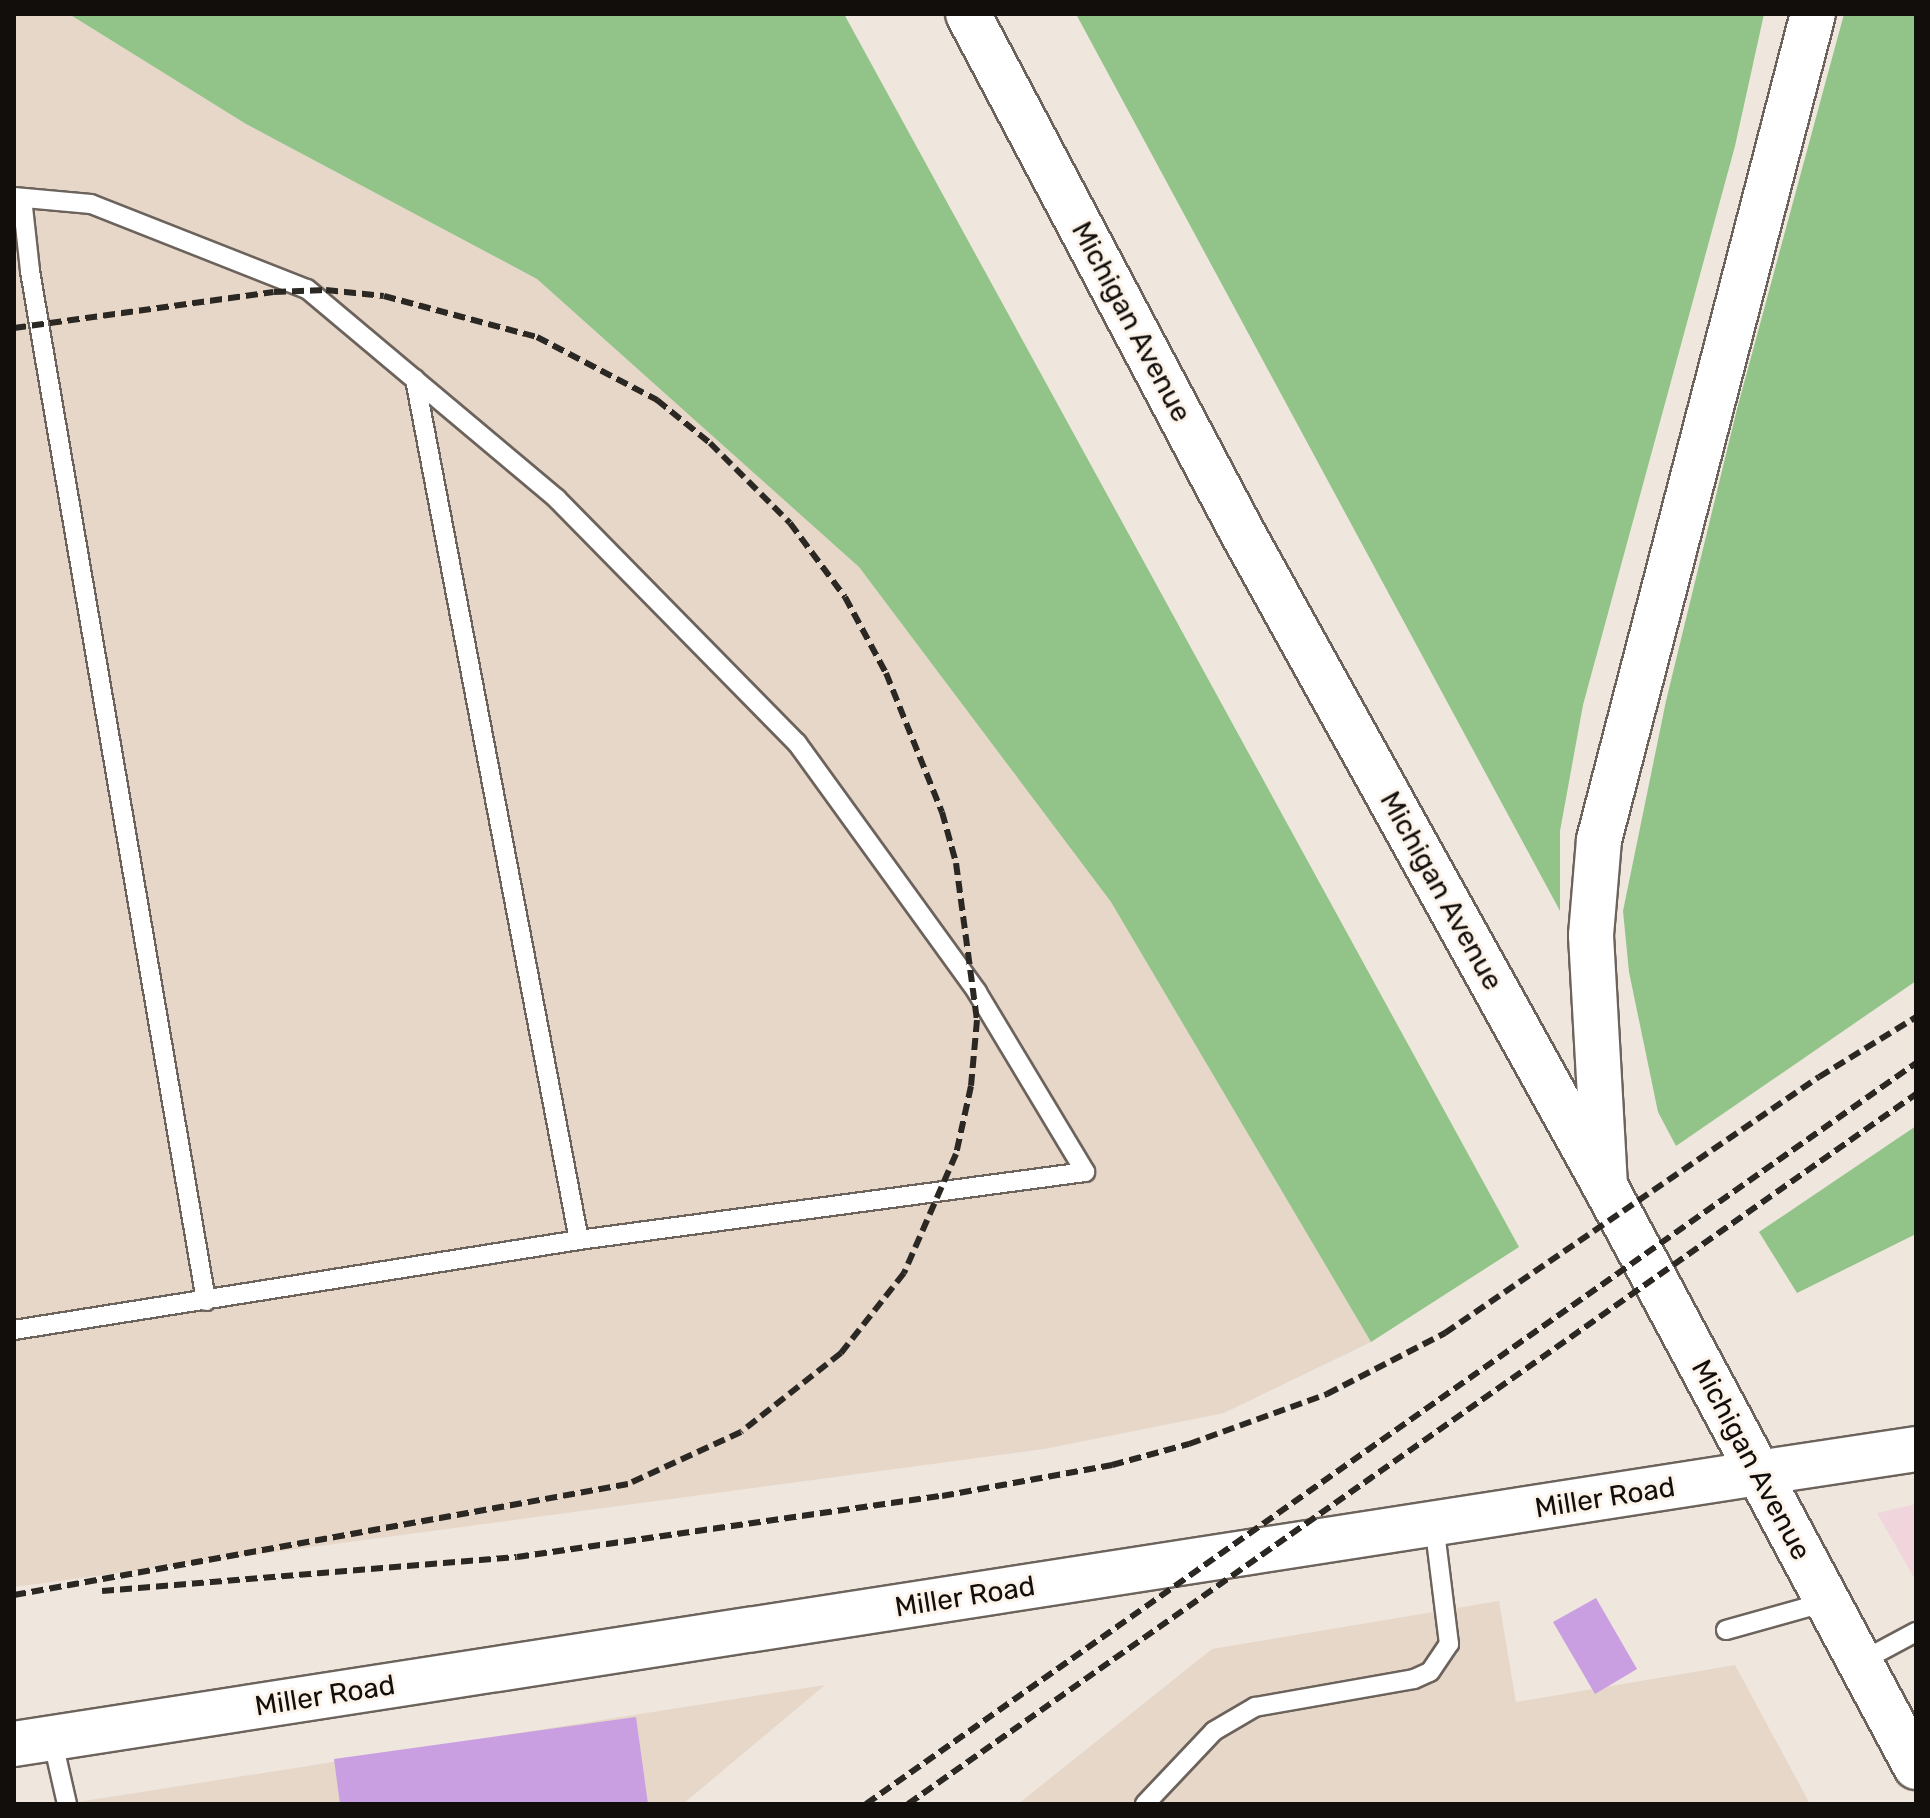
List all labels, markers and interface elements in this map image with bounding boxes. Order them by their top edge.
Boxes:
street label: Michigan Avenue [1064,216,1198,428]
street label: Michigan Avenue [1372,786,1510,996]
street label: Michigan Avenue [1684,1354,1818,1566]
street label: Miller Road [1532,1470,1678,1526]
street label: Miller Road [892,1569,1038,1625]
street label: Miller Road [252,1668,398,1724]

